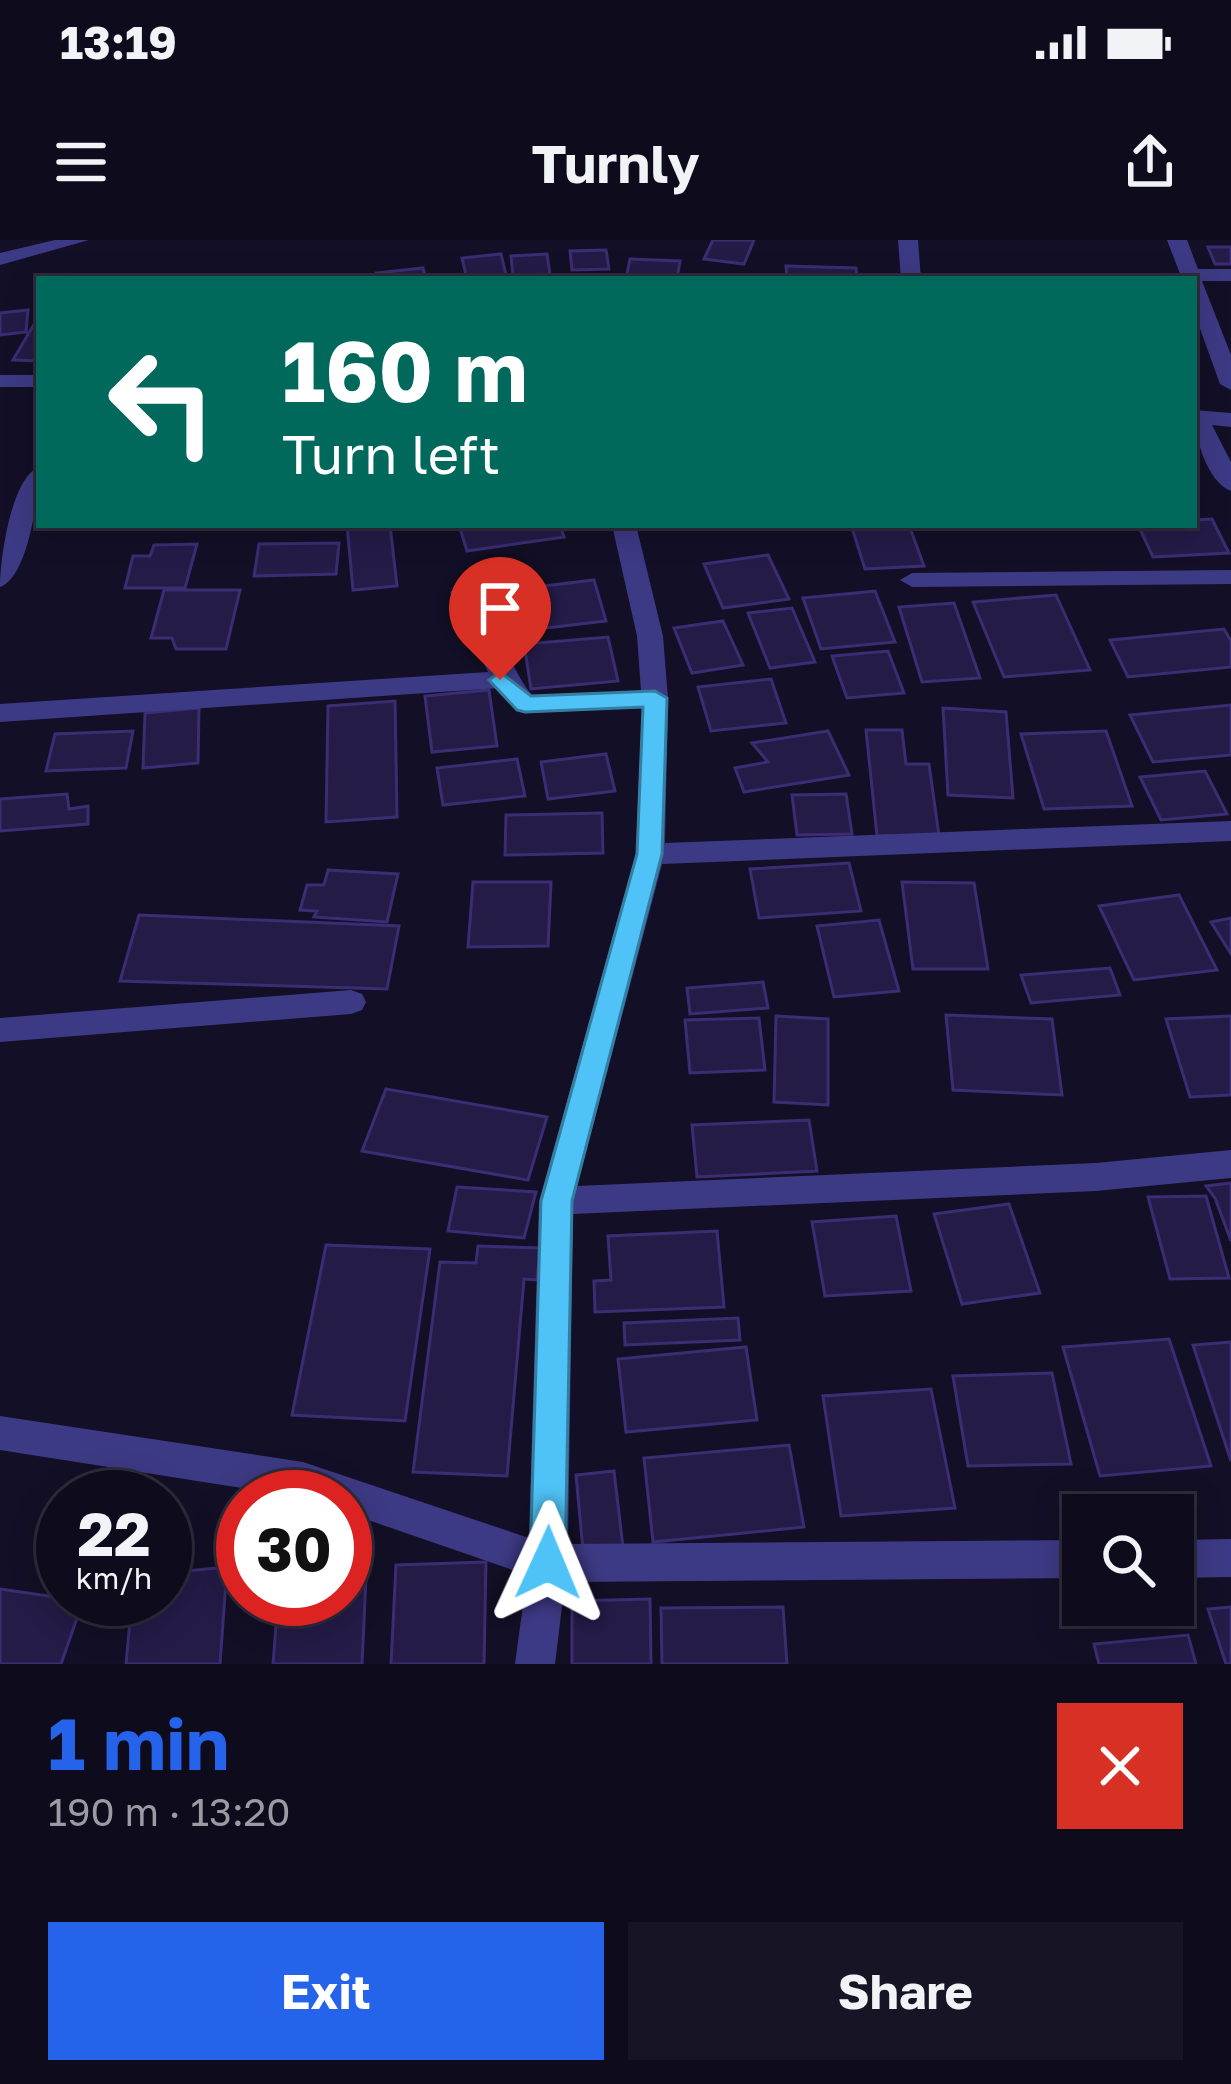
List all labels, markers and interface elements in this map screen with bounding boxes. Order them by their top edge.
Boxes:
text: 13:19 [60,15,177,69]
icon: menu [48,129,114,195]
icon: share [1117,129,1183,195]
text: Turnly [531,130,700,195]
text: 160 m [282,320,528,420]
icon: left [84,324,240,480]
text: Turn left [282,421,500,486]
pin [449,557,551,680]
icon: arrive [467,575,533,641]
speed limit sign: 30 [216,1470,372,1626]
map controls [1062,1494,1194,1626]
button: search [1062,1494,1194,1626]
text: 22 [77,1497,151,1569]
position arrow [485,1500,611,1626]
text: km/h [76,1560,152,1596]
text: 1 min [48,1699,229,1786]
button: close [1057,1703,1183,1829]
text: 190 m · 13:20 [48,1788,290,1835]
button: Exit [48,1922,604,2060]
button: Share [628,1922,1183,2060]

